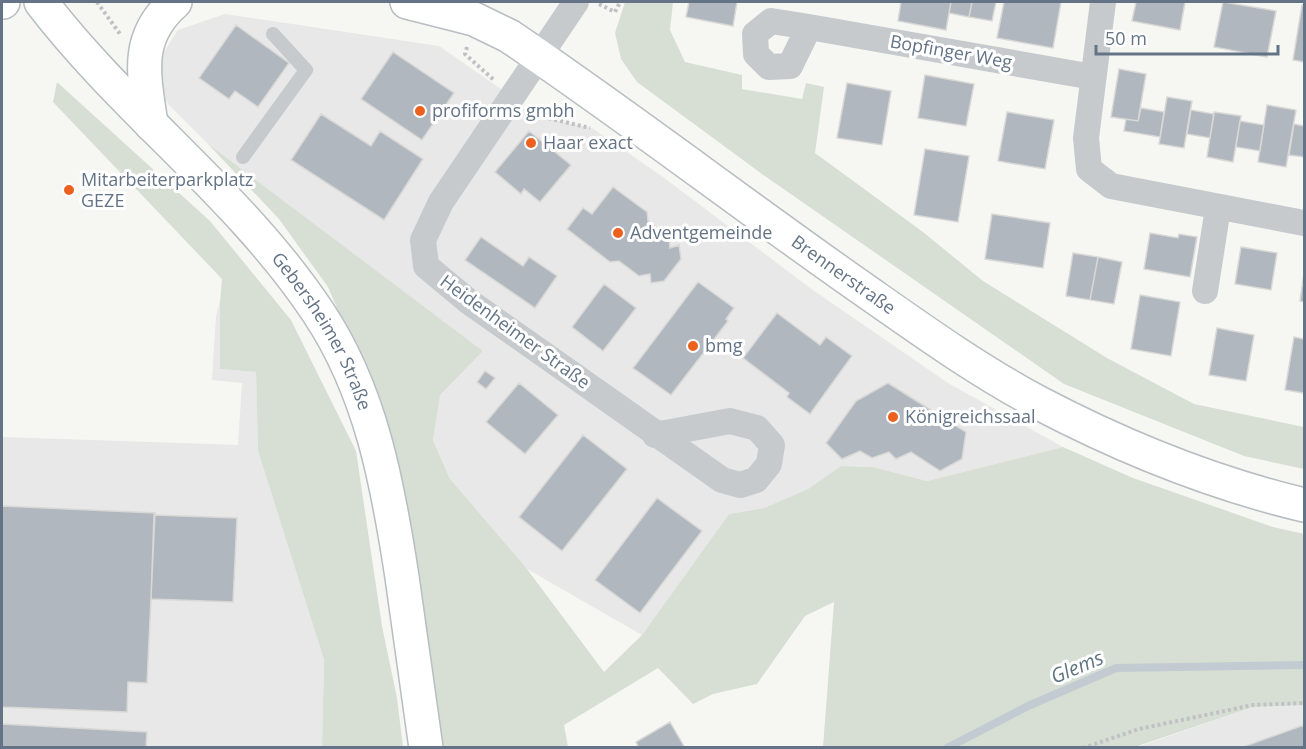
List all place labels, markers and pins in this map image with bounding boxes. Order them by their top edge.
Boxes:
place label: profiforms gmbh [432,98,574,122]
marker: profiforms gmbh [413,104,427,118]
place label: Haar exact [543,130,633,154]
marker: Haar exact [524,136,538,150]
place label: Mitarbeiterparkplatz GEZE [81,167,253,212]
marker: Mitarbeiterparkplatz GEZE [62,183,76,197]
place label: Adventgemeinde [630,220,772,244]
marker: Adventgemeinde [611,226,625,240]
place label: bmg [705,333,743,357]
marker: bmg [686,339,700,353]
place label: Königreichssaal [905,404,1036,428]
marker: Königreichssaal [886,410,900,424]

